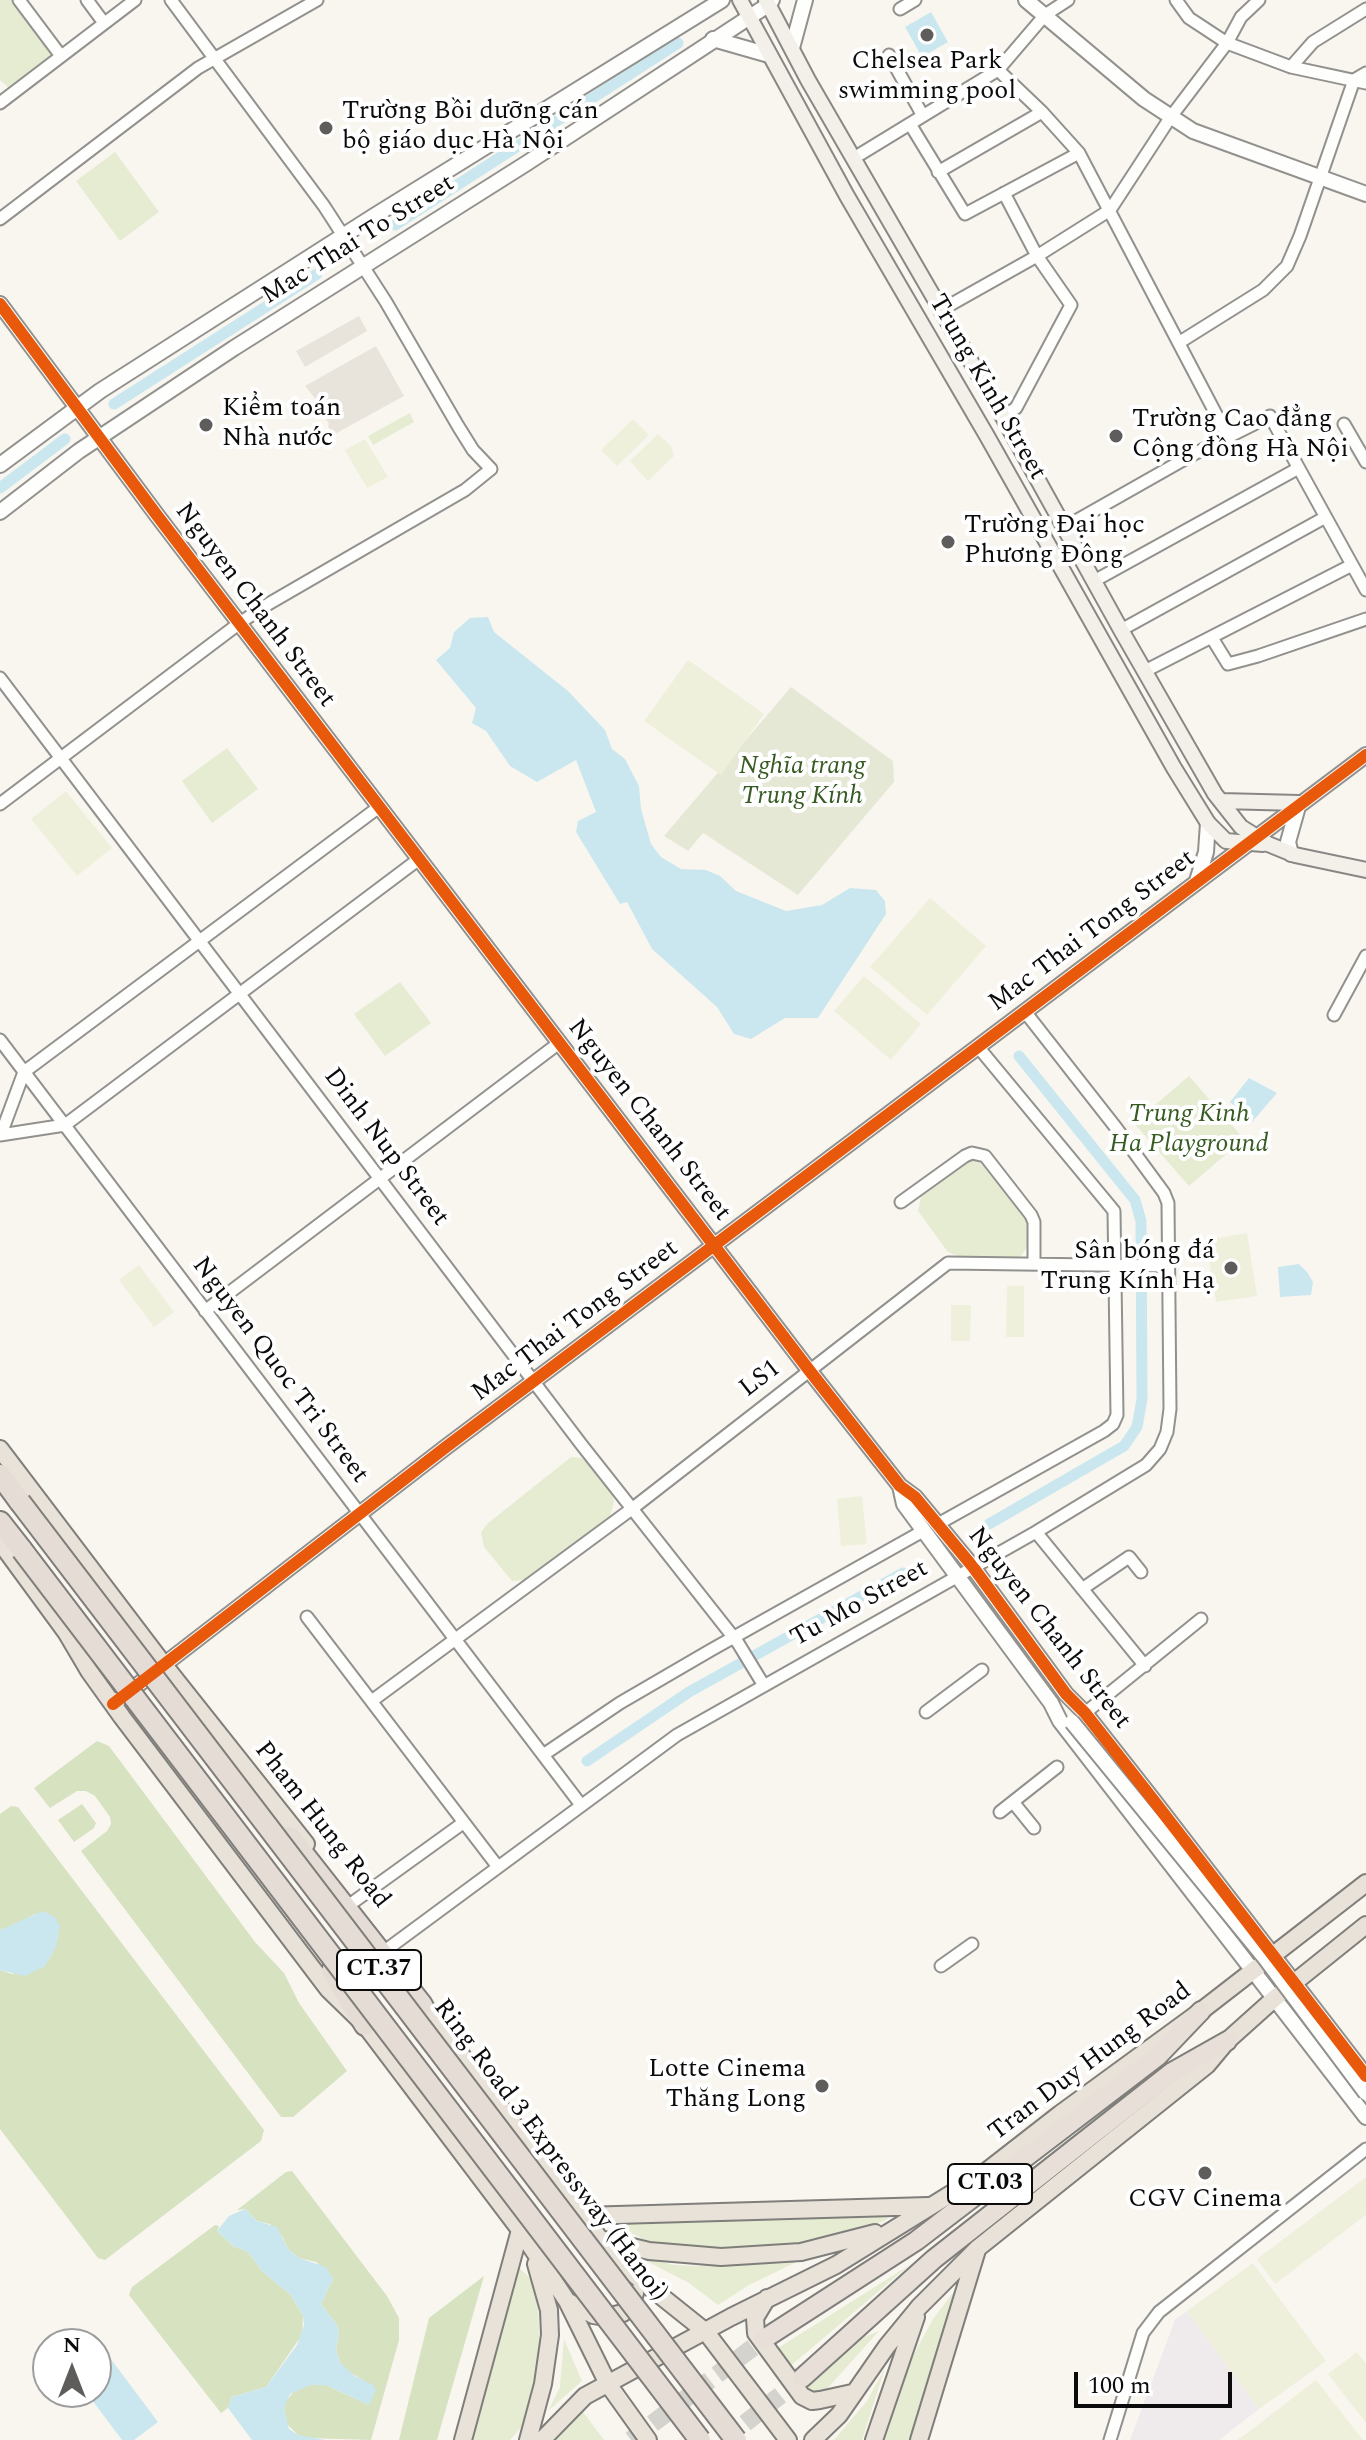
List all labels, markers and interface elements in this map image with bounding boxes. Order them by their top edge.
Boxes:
marker: Chelsea Park swimming pool [918,26,936,44]
place label: Chelsea Park swimming pool [838,47,1016,108]
place label: Trường Bồi dưỡng cán bộ giáo dục Hà Nội [342,97,599,158]
marker: Trường Bồi dưỡng cán bộ giáo dục Hà Nội [317,119,335,137]
street label: Mac Thai To Street [257,169,461,313]
street label: Trung Kinh Street [920,290,1052,486]
place label: Kiểm toán Nhà nước [222,394,341,456]
place label: Trường Cao đẳng Cộng đồng Hà Nội [1132,405,1349,466]
marker: Kiểm toán Nhà nước [197,416,215,434]
marker: Trường Cao đẳng Cộng đồng Hà Nội [1107,427,1125,445]
street label: Nguyen Chanh Street [167,498,341,714]
place label: Trường Đại học Phương Đông [964,511,1145,572]
marker: Trường Đại học Phương Đông [939,533,957,551]
park label: Nghĩa trang Trung Kính [739,752,865,814]
street label: Mac Thai Tong Street [984,844,1202,1020]
street label: Nguyen Chanh Street [559,1014,737,1228]
street label: Dinh Nup Street [315,1063,455,1233]
park label: Trung Kinh Ha Playground [1109,1100,1269,1162]
street label: Mac Thai Tong Street [467,1234,685,1410]
place label: Sân bóng đá Trung Kính Hạ [1041,1237,1215,1298]
street label: Nguyen Quoc Tri Street [184,1252,374,1490]
marker: Sân bóng đá Trung Kính Hạ [1222,1259,1240,1277]
street label: LS1 [734,1354,788,1406]
street label: Nguyen Chanh Street [959,1522,1137,1736]
street label: Tu Mo Street [786,1554,934,1656]
street label: Pham Hung Road [246,1736,396,1916]
road number: CT.37 [337,1950,421,1990]
street label: Tran Duy Hung Road [984,1977,1198,2149]
street label: Ring Road 3 Expressway (Hanoi) [425,1994,673,2308]
place label: Lotte Cinema Thăng Long [648,2055,806,2116]
marker: Lotte Cinema Thăng Long [813,2077,831,2095]
road number: CT.03 [948,2164,1032,2204]
marker: CGV Cinema [1196,2164,1214,2182]
place label: CGV Cinema [1128,2185,1282,2217]
north arrow [32,2328,112,2408]
text: N [63,2329,81,2362]
scale bar [1078,2356,1236,2406]
text: 100 m [1088,2368,1151,2404]

